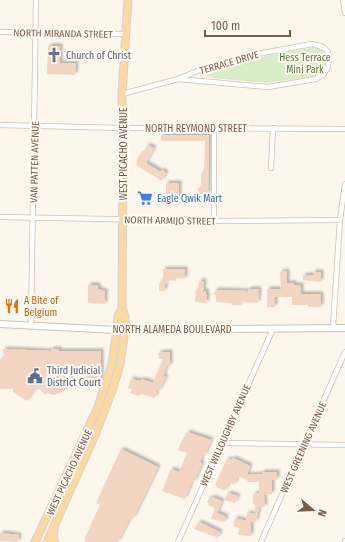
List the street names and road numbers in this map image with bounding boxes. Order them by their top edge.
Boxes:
street label: NORTH MIRANDA STREET [13,27,113,41]
street label: TERRACE DRIVE [198,49,261,77]
street label: WEST PICACHO AVENUE [118,107,130,201]
street label: VAN PATTEN AVENUE [28,121,42,203]
street label: NORTH REYMOND STREET [145,123,247,135]
street label: NORTH ARMIJO STREET [124,214,216,228]
street label: NORTH ALAMEDA BOULEVARD [113,324,232,336]
street label: WEST WILLOUGHBY AVENUE [198,382,254,488]
street label: WEST GREENING AVENUE [278,400,330,495]
street label: WEST PICACHO AVENUE [45,427,95,517]

